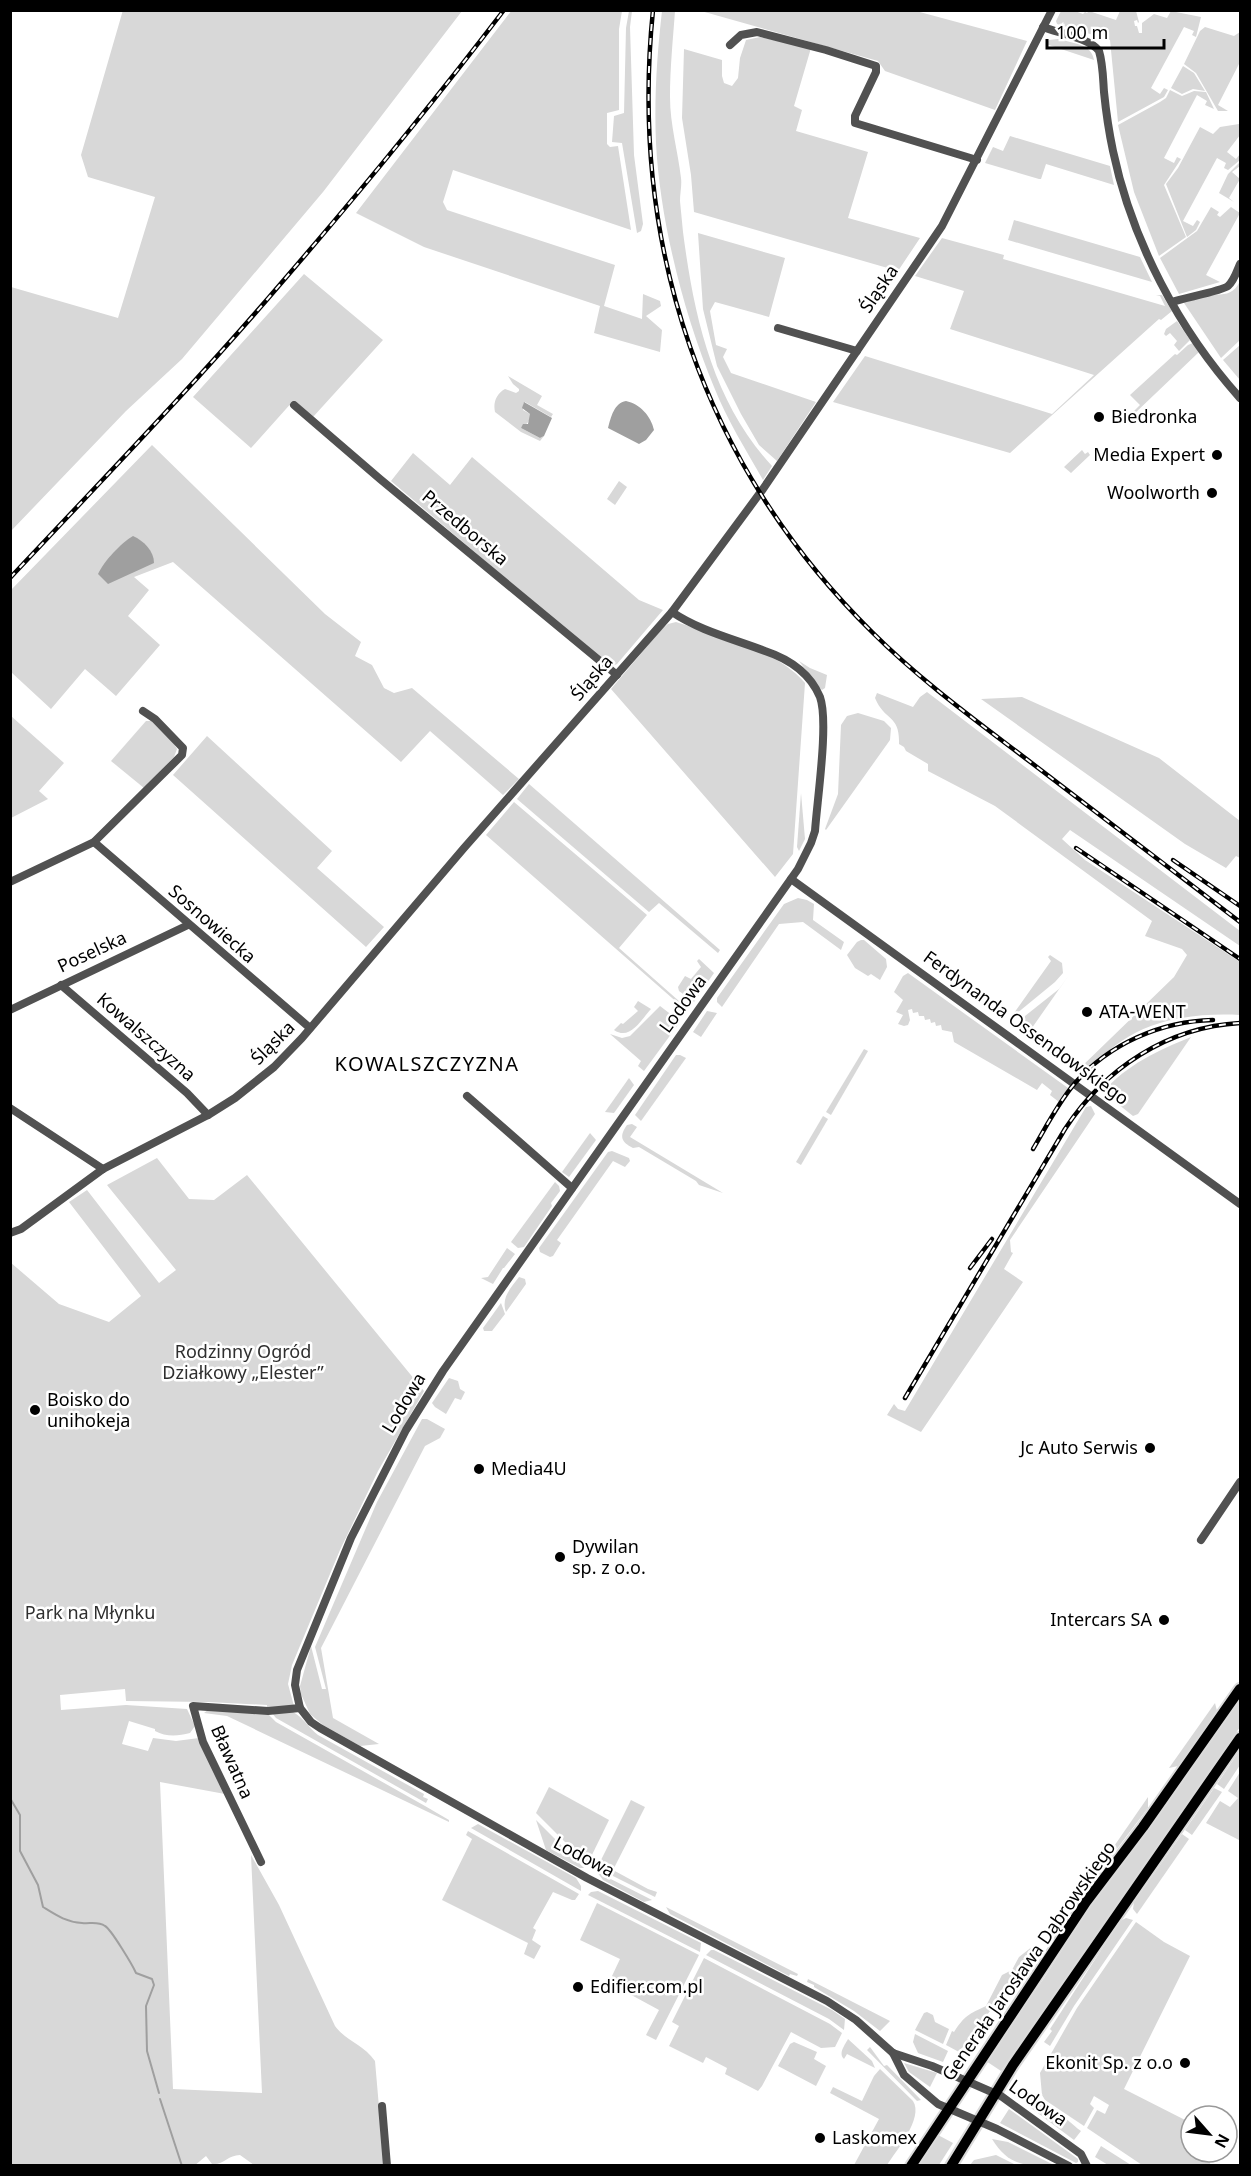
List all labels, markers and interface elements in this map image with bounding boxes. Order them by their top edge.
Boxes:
scale bar [1047,12,1164,50]
text: 100 m [1056,20,1108,44]
street label: Śląska [853,260,903,317]
place label: Biedronka [1111,404,1197,428]
marker: Biedronka [1092,410,1106,424]
place label: Media Expert [1093,442,1205,466]
marker: Media Expert [1210,448,1224,462]
place label: Woolworth [1107,480,1200,504]
street label: Przedborska [417,484,514,570]
marker: Woolworth [1205,486,1219,500]
street label: Śląska [565,649,618,705]
street label: Sosnowiecka [164,879,261,968]
street label: Poselska [53,925,130,978]
street label: Ferdynanda Ossendowskiego [919,945,1134,1110]
street label: Lodowa [653,970,711,1037]
street label: Kowalszczyzna [92,987,201,1086]
place label: ATA-WENT [1099,999,1186,1023]
marker: ATA-WENT [1080,1005,1094,1019]
street label: Śląska [245,1015,300,1070]
district label: KOWALSZCZYZNA [335,1050,520,1077]
park label: Rodzinny Ogród Działkowy „Elester” [162,1339,324,1384]
street label: Lodowa [376,1368,430,1437]
place label: Boisko do unihokeja [47,1387,130,1432]
marker: Boisko do unihokeja [28,1403,42,1417]
place label: Jc Auto Serwis [1018,1435,1138,1459]
marker: Jc Auto Serwis [1143,1441,1157,1455]
place label: Media4U [491,1456,567,1480]
marker: Media4U [472,1462,486,1476]
place label: Dywilan sp. z o.o. [572,1534,646,1579]
marker: Dywilan sp. z o.o. [553,1550,567,1564]
park label: Park na Młynku [25,1600,155,1624]
place label: Intercars SA [1050,1607,1152,1631]
marker: Intercars SA [1157,1613,1171,1627]
street label: Bławatna [206,1721,260,1802]
street label: Lodowa [550,1830,619,1882]
street label: Generała Jarosława Dąbrowskiego [936,1836,1120,2085]
place label: Edifier.com.pl [590,1974,703,1998]
marker: Edifier.com.pl [571,1980,585,1994]
place label: Ekonit Sp. z o.o [1045,2050,1173,2074]
marker: Ekonit Sp. z o.o [1178,2056,1192,2070]
street label: Lodowa [1005,2073,1073,2131]
north arrow [1179,2104,1239,2164]
place label: Laskomex [832,2125,917,2149]
text: N [1209,2130,1235,2152]
marker: Laskomex [813,2131,827,2145]

